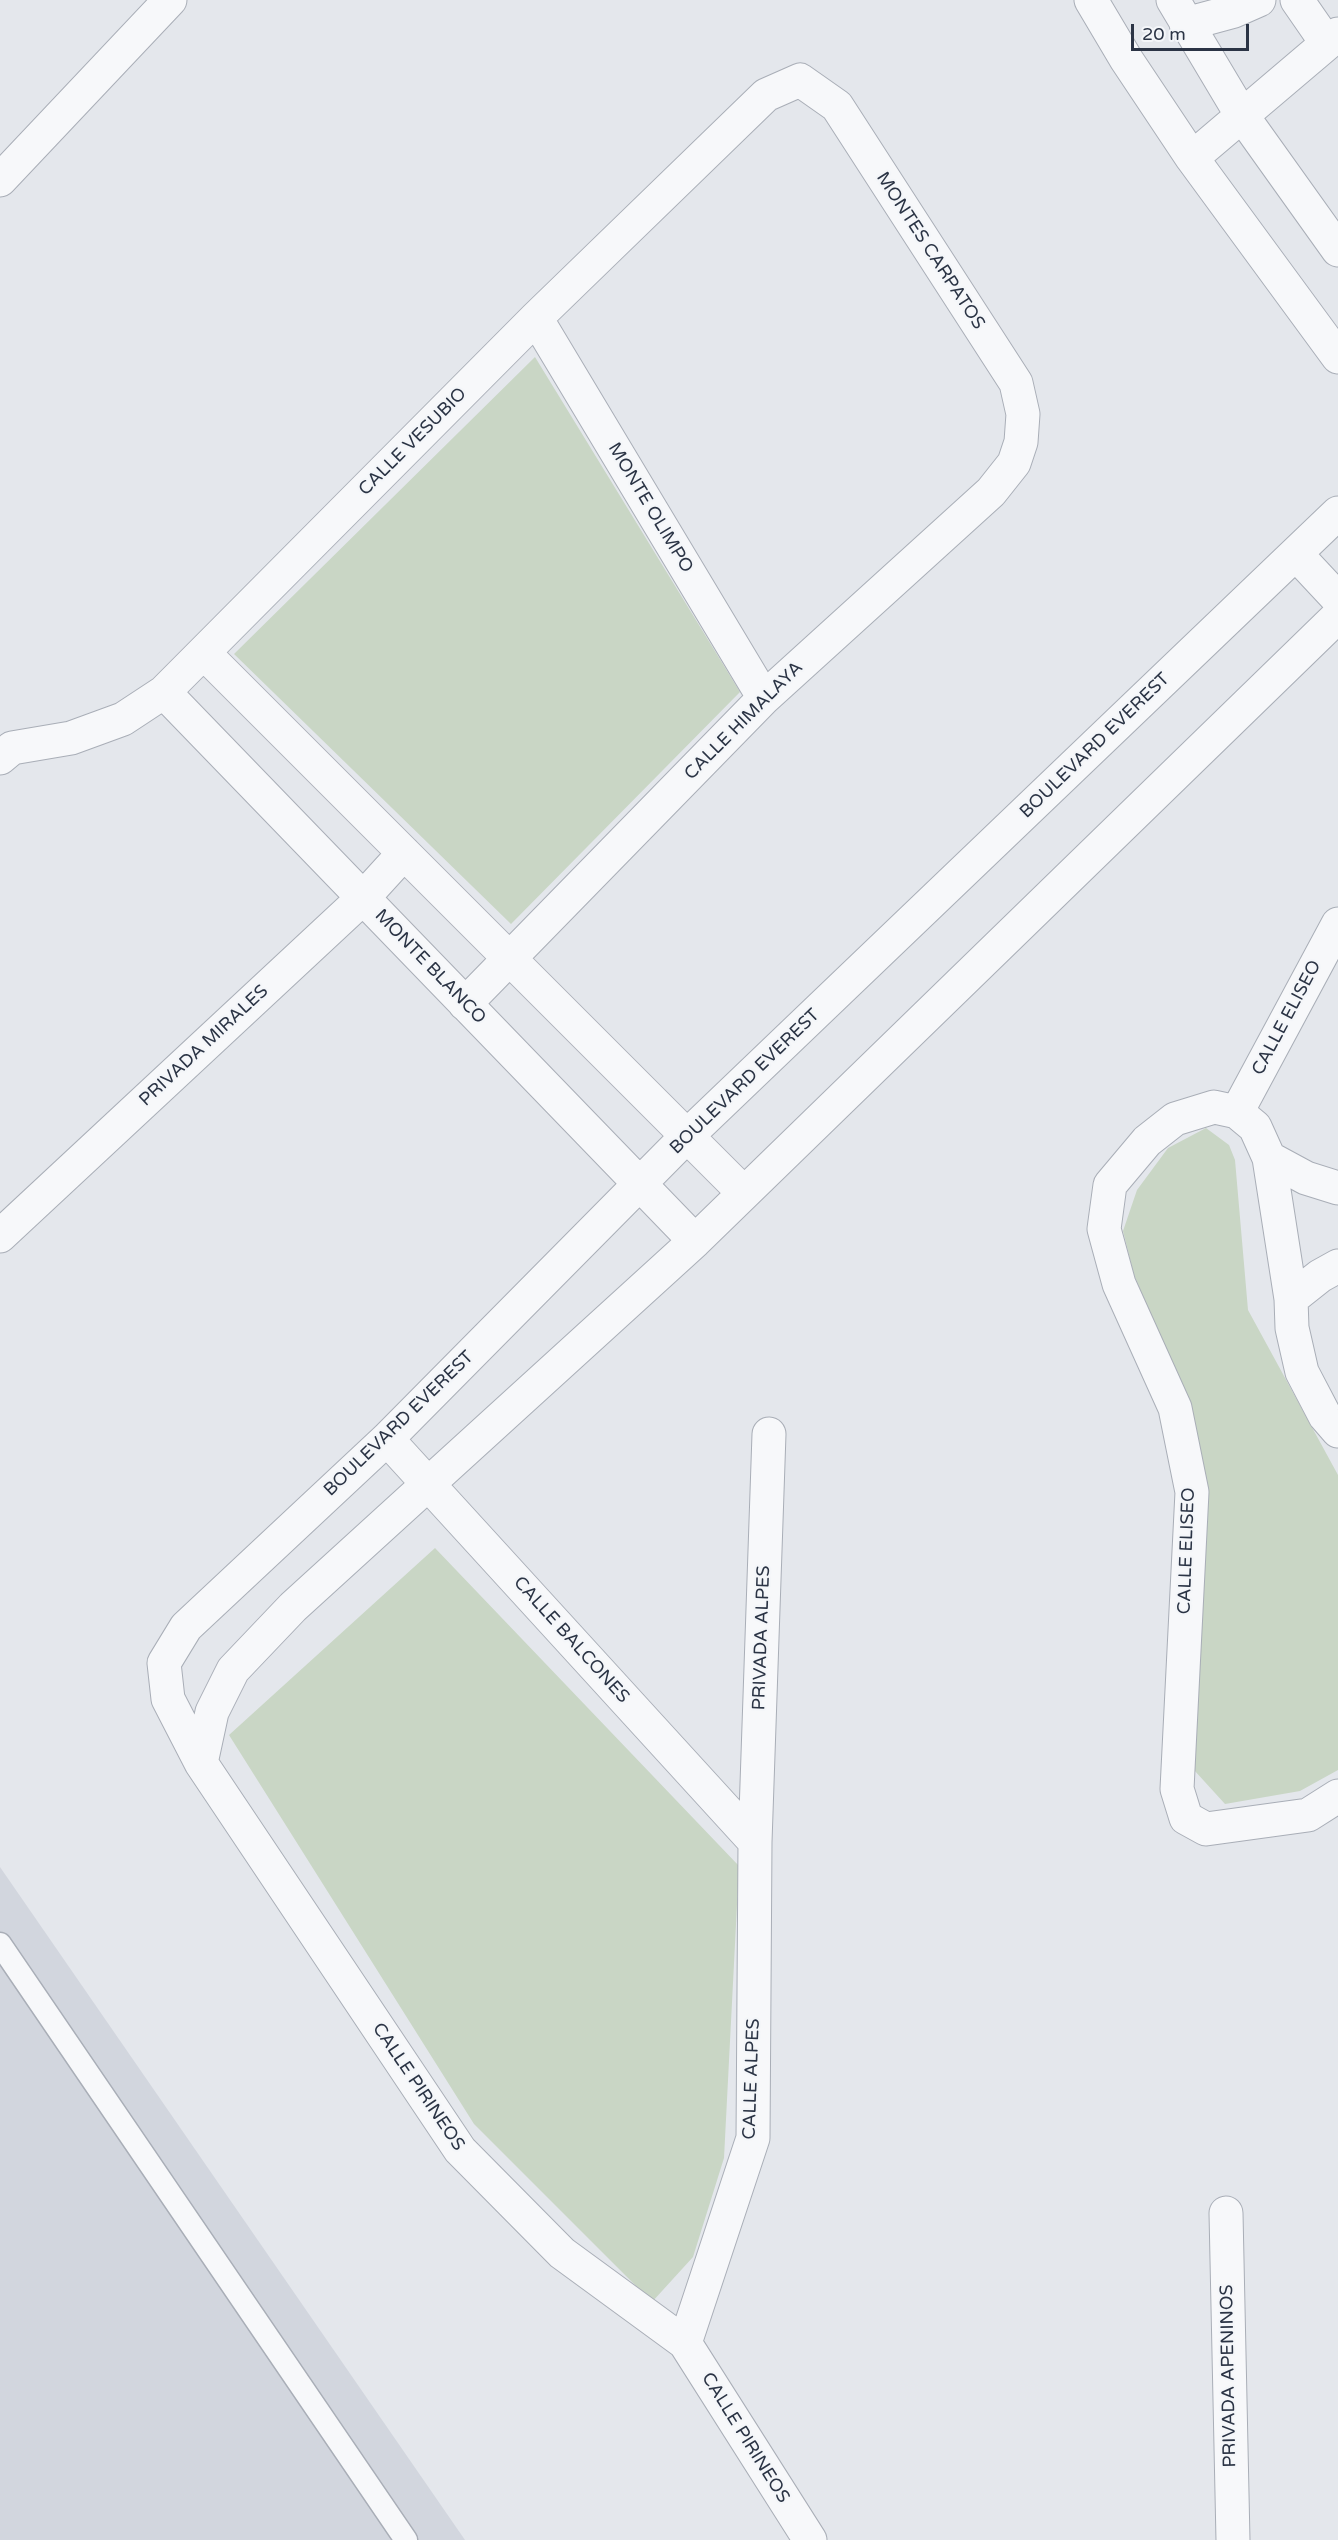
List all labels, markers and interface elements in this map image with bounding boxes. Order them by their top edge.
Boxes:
scale bar [1134,12,1252,50]
text: 20 m [1142,23,1186,45]
street label: MONTES CARPATOS [871,168,989,334]
street label: CALLE VESUBIO [355,384,471,500]
street label: MONTE OLIMPO [603,439,697,577]
street label: CALLE HIMALAYA [680,657,808,785]
street label: BOULEVARD EVEREST [1016,669,1174,823]
street label: MONTE BLANCO [370,905,490,1029]
street label: CALLE ELISEO [1248,957,1326,1079]
street label: PRIVADA MIRALES [135,981,273,1111]
street label: BOULEVARD EVEREST [666,1005,824,1159]
street label: BOULEVARD EVEREST [320,1347,478,1501]
street label: CALLE ELISEO [1174,1487,1200,1615]
street label: PRIVADA ALPES [749,1565,775,1711]
street label: CALLE BALCONES [508,1572,634,1708]
street label: CALLE ALPES [739,2018,765,2140]
street label: CALLE PIRINEOS [367,2019,469,2155]
street label: PRIVADA APENINOS [1217,2284,1241,2468]
street label: CALLE PIRINEOS [696,2369,794,2507]

